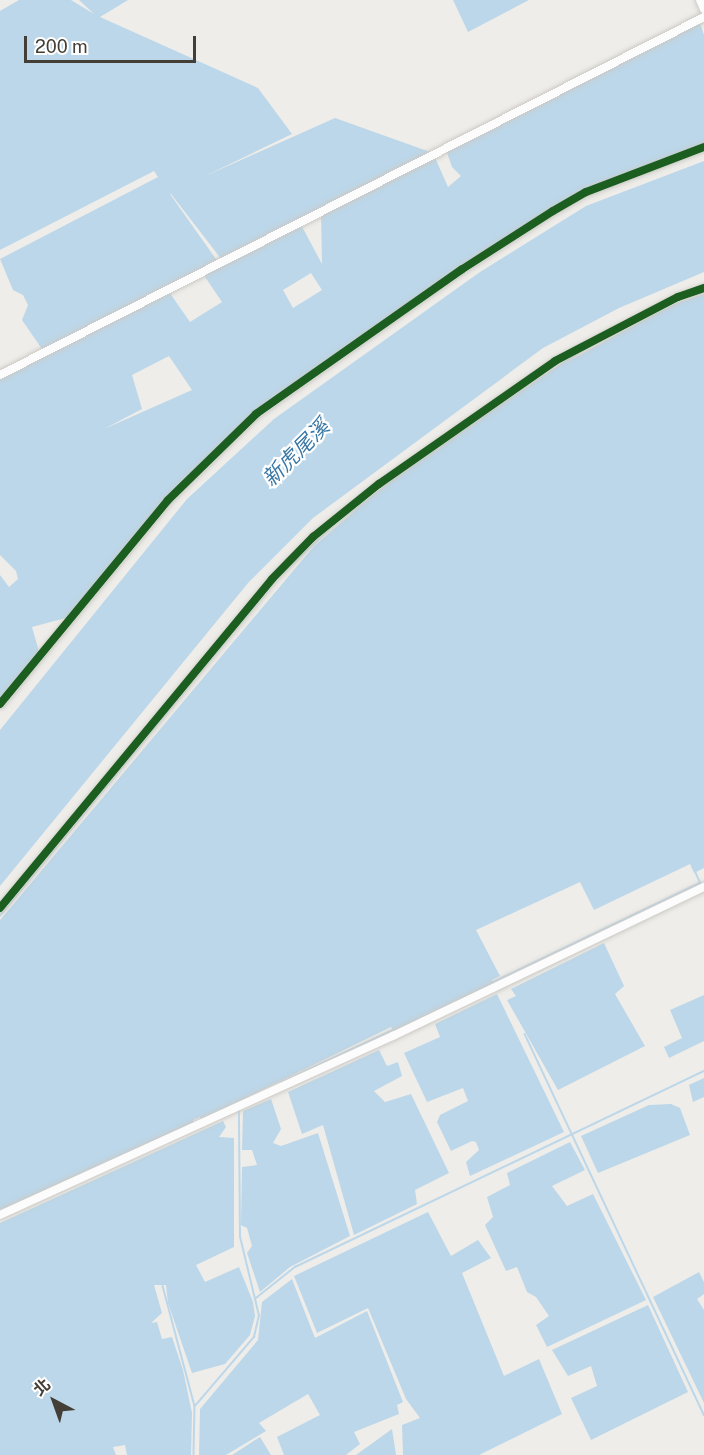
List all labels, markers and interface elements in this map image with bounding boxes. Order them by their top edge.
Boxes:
scale bar [27,24,200,62]
text: 200 m [35,36,88,57]
water label: 新虎尾溪 [257,414,335,492]
north arrow [24,1371,84,1431]
text: 北 [30,1375,54,1399]

